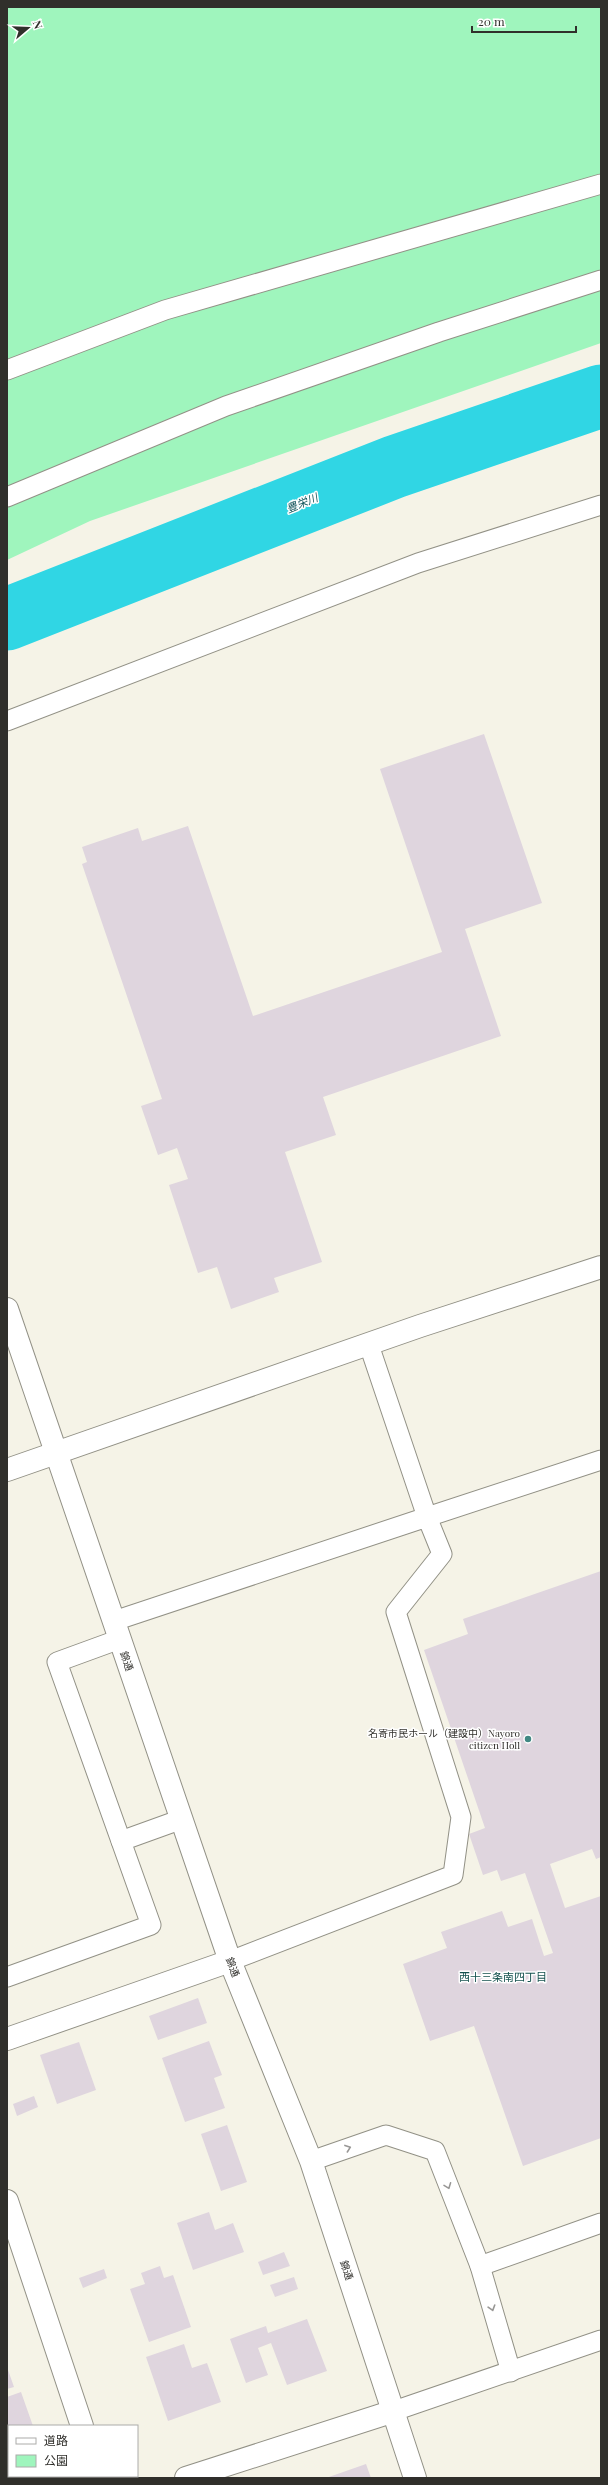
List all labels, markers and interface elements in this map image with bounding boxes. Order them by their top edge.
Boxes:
north arrow [8,8,48,48]
scale bar [472,8,576,34]
text: 20 m [478,13,505,29]
text: N [30,18,46,31]
water label: 豊栄川 [284,489,321,516]
street label: 錦通 [117,1649,137,1673]
place label: 名寄市民ホール（建設中）Nayoro citizen Holl [368,1726,521,1752]
marker: 名寄市民ホール（建設中）Nayoro citizen Holl [523,1734,533,1744]
street label: 錦通 [223,1955,243,1979]
district label: 西十三条南四丁目 [459,1969,547,1984]
one-way arrow [344,2145,351,2153]
one-way arrow [444,2182,452,2189]
street label: 錦通 [337,2258,357,2282]
one-way arrow [487,2305,496,2312]
legend [8,2425,138,2477]
text: 道路 [44,2432,68,2448]
text: 公園 [44,2452,68,2468]

